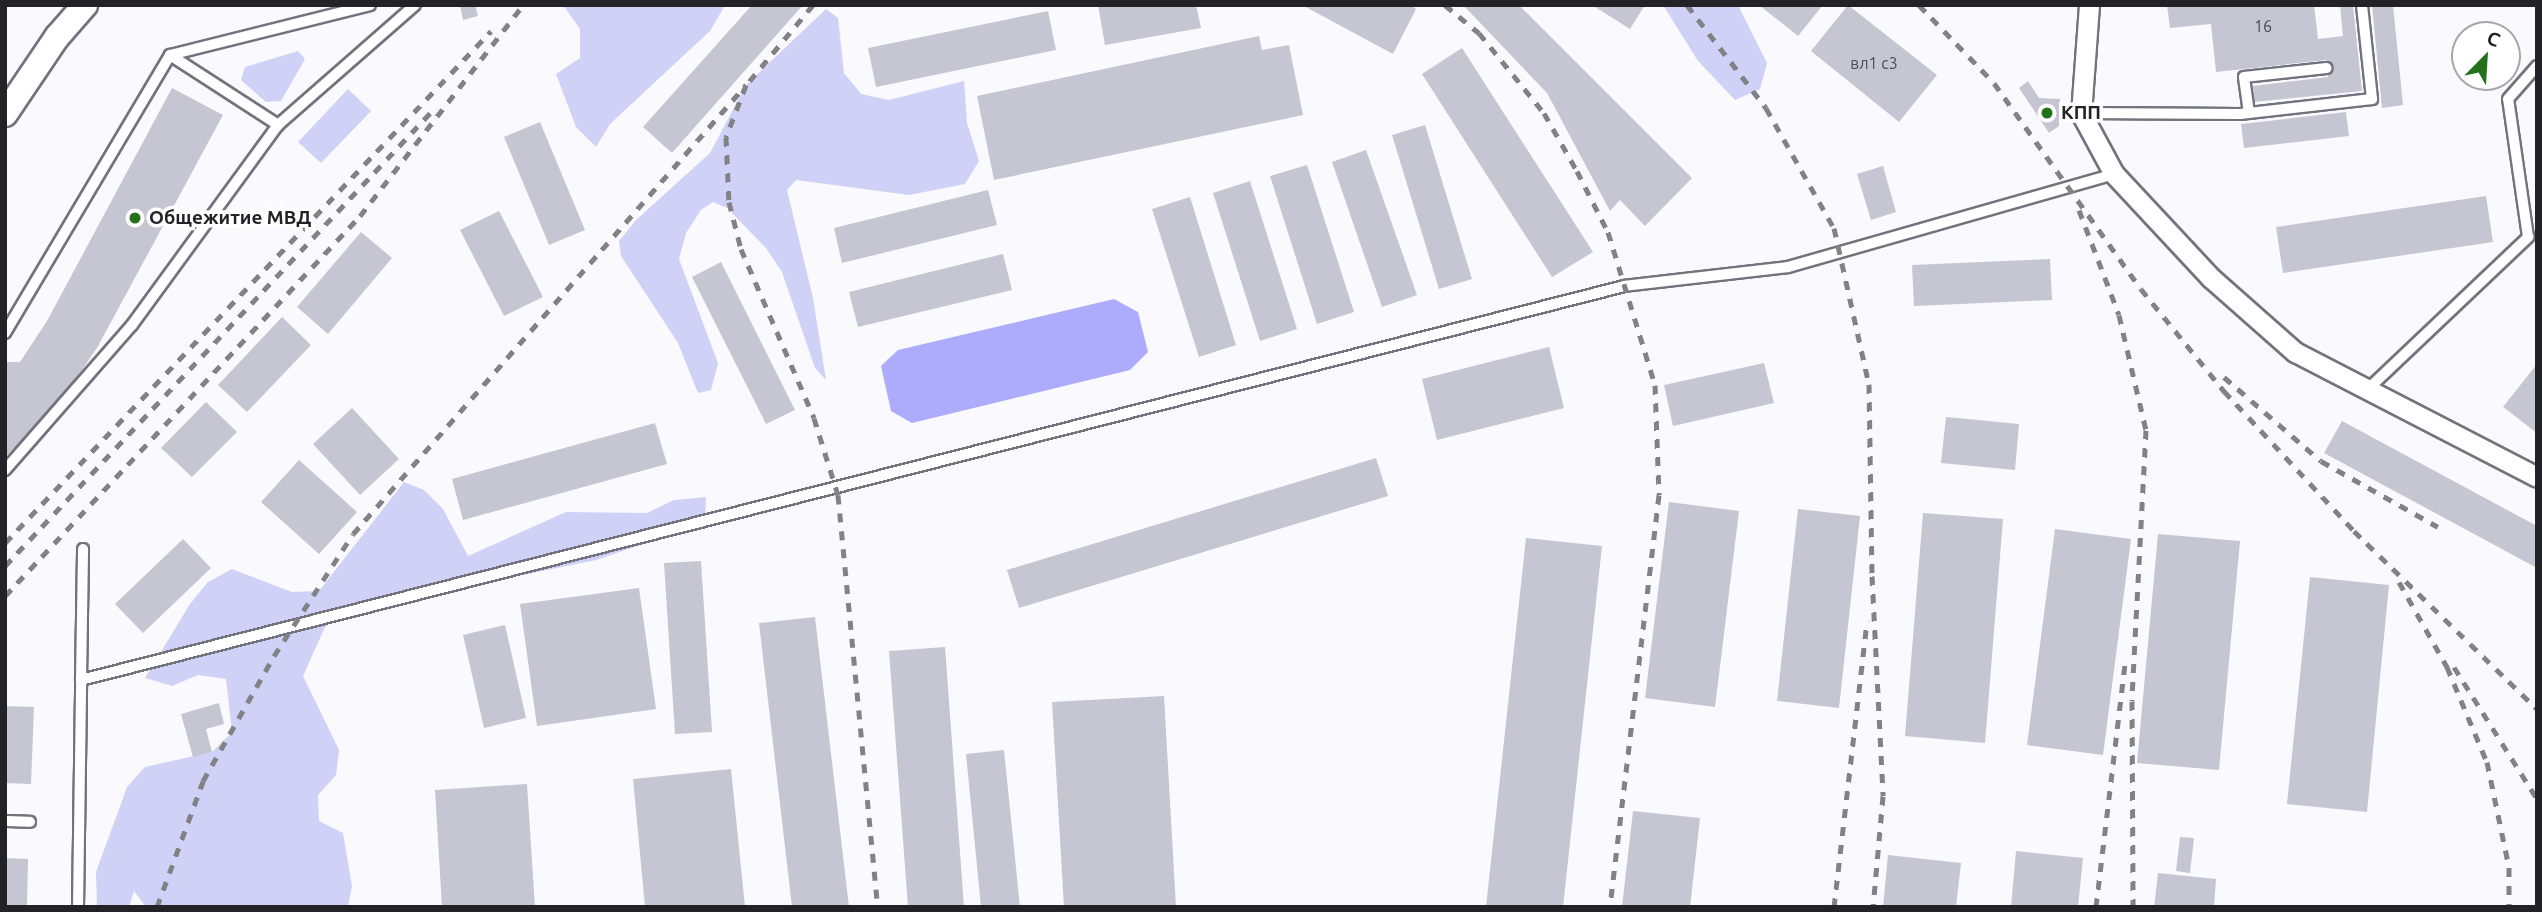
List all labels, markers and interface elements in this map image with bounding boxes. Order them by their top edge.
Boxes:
house number: 16 [2254,16,2272,36]
north arrow [2451,21,2521,91]
text: С [2484,26,2504,51]
house number: вл1 с3 [1850,53,1898,73]
place label: КПП [2061,102,2101,124]
marker: КПП [2039,105,2055,121]
place label: Общежитие МВД [149,207,311,229]
marker: Общежитие МВД [127,210,143,226]

